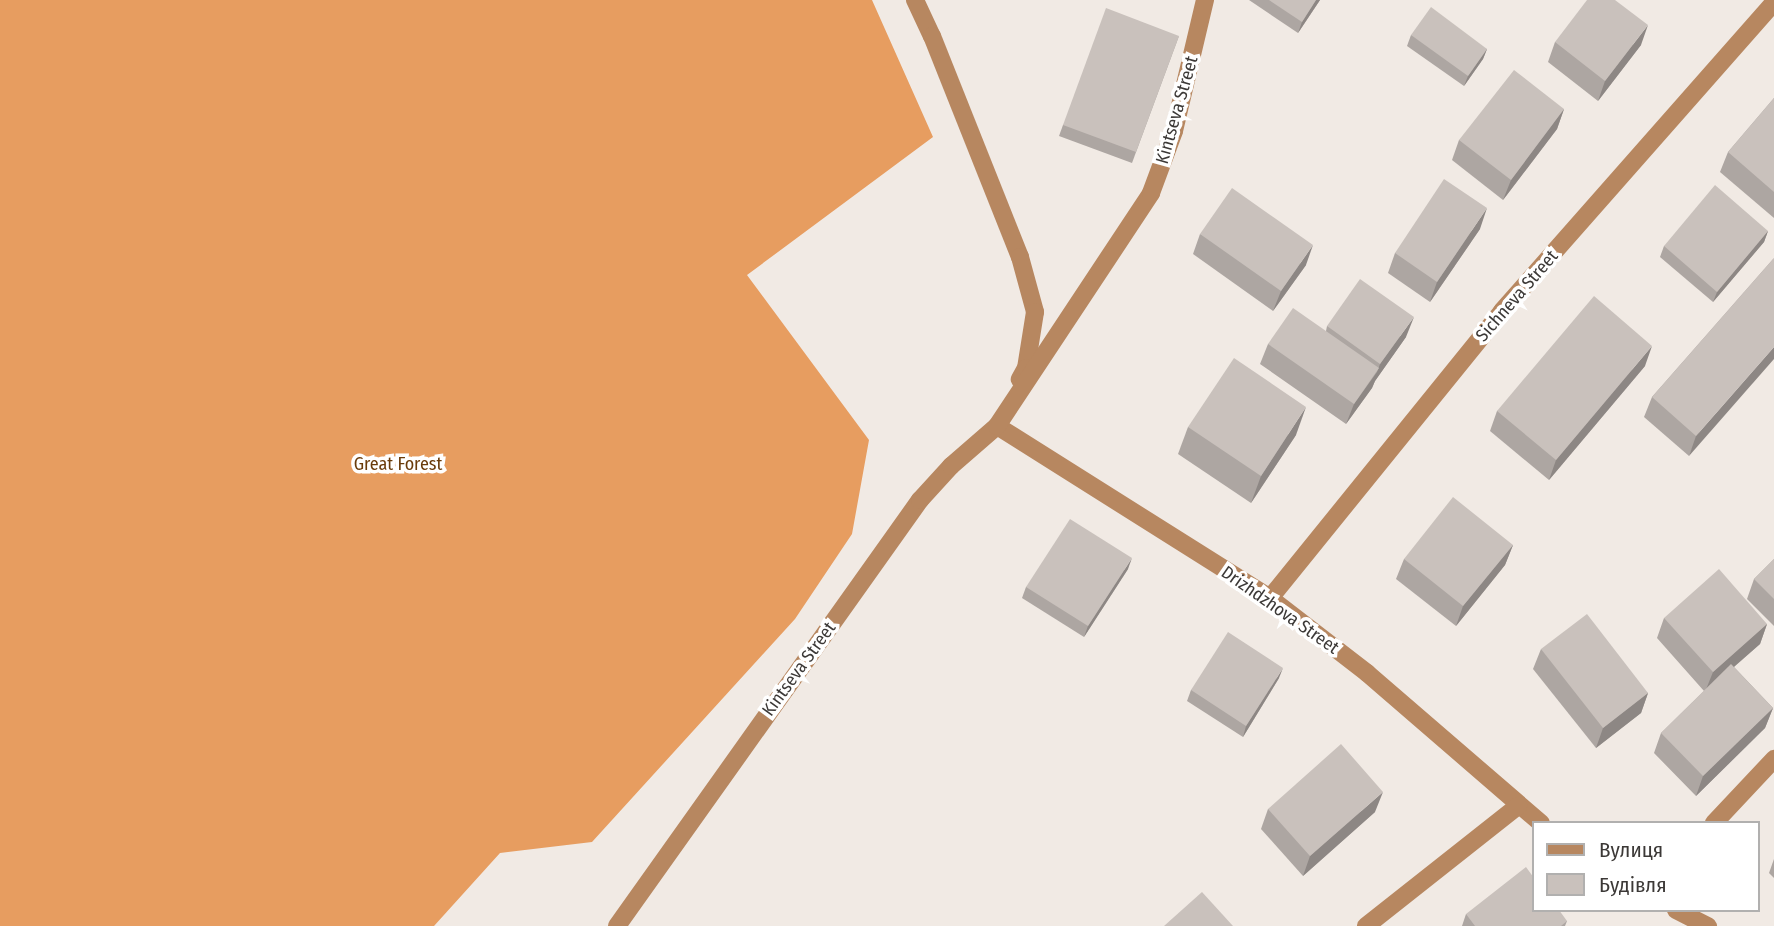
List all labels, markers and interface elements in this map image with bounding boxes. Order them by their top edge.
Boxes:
street label: Kintseva Street [1151,54,1203,166]
street label: Sichneva Street [1471,246,1563,346]
park label: Great Forest [354,453,442,475]
street label: Drizhdzhova Street [1217,561,1343,659]
street label: Kintseva Street [758,618,840,720]
legend [1532,821,1760,912]
text: Вулиця [1599,837,1663,863]
text: Будівля [1599,872,1667,898]

